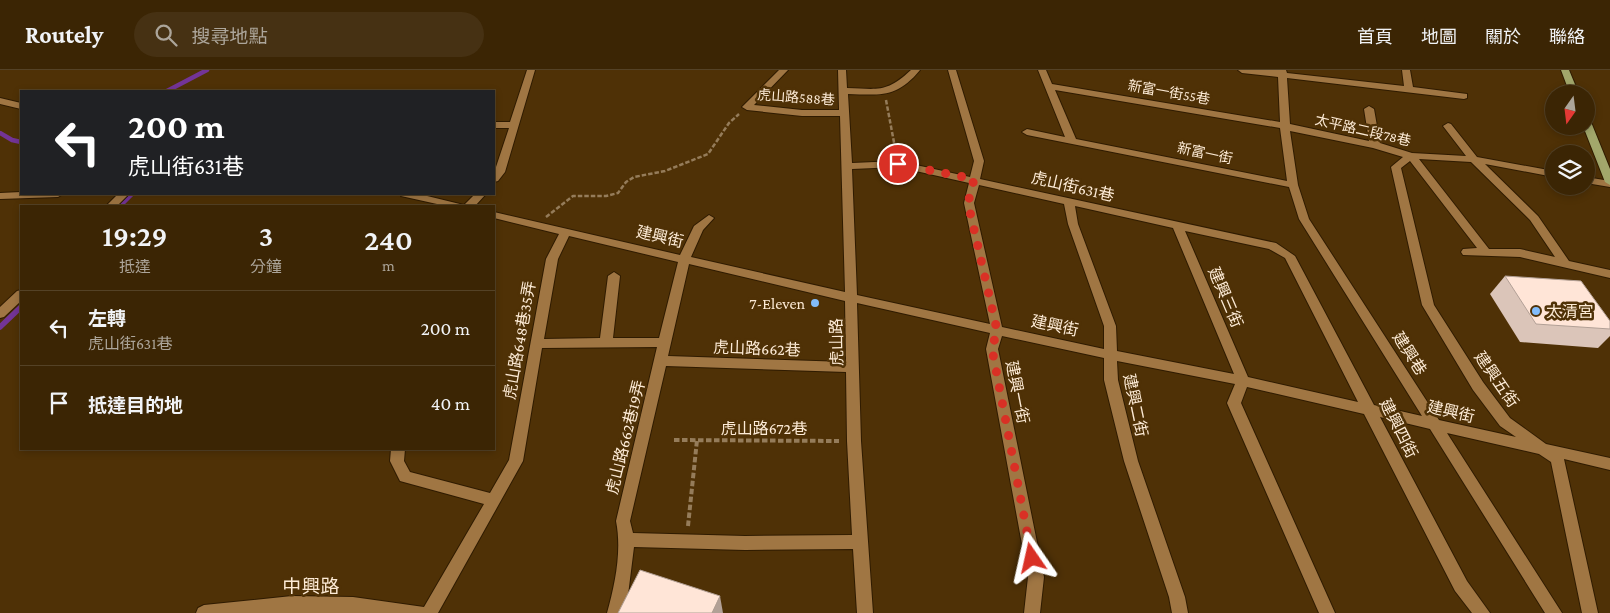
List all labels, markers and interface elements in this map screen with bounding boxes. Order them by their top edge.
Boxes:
search box [134,12,484,57]
text: Routely [25,21,104,48]
icon: search [152,21,180,49]
text: 搜尋地點 [192,26,268,47]
text: 首頁 [1357,27,1393,47]
text: 地圖 [1421,27,1457,47]
text: 關於 [1485,27,1521,47]
text: 聯絡 [1549,27,1585,47]
street label: 新富一街55巷 [1127,77,1211,107]
north arrow [1545,85,1595,135]
map controls [1545,85,1595,195]
street label: 虎山路588巷 [757,86,835,108]
text: 200 m [128,107,225,146]
icon: left [45,110,110,175]
street label: 太平路二段78巷 [1313,111,1413,149]
street label: 新富一街 [1176,139,1234,167]
pin [877,143,919,185]
button: layers [1545,145,1595,195]
icon: arrive [884,150,912,178]
text: 虎山街631巷 [128,154,244,179]
street label: 虎山街631巷 [1030,169,1116,204]
text: 19:29 [102,219,168,252]
text: 3 [259,219,273,252]
text: 240 [364,223,413,256]
street label: 建興街 [635,223,685,250]
text: m [382,257,395,274]
text: 抵達 [119,258,151,275]
text: 分鐘 [250,258,282,275]
street label: 建興三街 [1205,264,1246,330]
street label: 虎山路648巷35弄 [501,279,538,401]
place label: 7-Eleven [749,295,805,312]
marker: 7-Eleven [809,297,821,309]
place label: 太清宮 [1546,303,1594,320]
marker: 太清宮 [1530,305,1542,317]
text: 左轉 [88,308,126,329]
street label: 建興街 [1030,312,1080,339]
icon: left [45,314,73,342]
text: 200 m [421,318,470,339]
street label: 虎山路 [828,318,845,366]
street label: 建興巷 [1389,329,1430,378]
text: 虎山街631巷 [88,335,172,352]
street label: 虎山路662巷 [713,338,801,359]
street label: 建興五街 [1471,348,1522,410]
street label: 建興一街 [1003,359,1032,425]
street label: 建興二街 [1121,372,1150,438]
street label: 虎山路662巷19弄 [603,378,648,496]
icon: arrive [45,389,73,417]
text: 40 m [431,393,470,414]
text: 抵達目的地 [88,395,183,416]
street label: 建興四街 [1376,396,1421,461]
street label: 建興街 [1426,398,1476,425]
street label: 虎山路672巷 [721,420,807,437]
position arrow [1005,531,1057,583]
street label: 中興路 [282,576,340,597]

